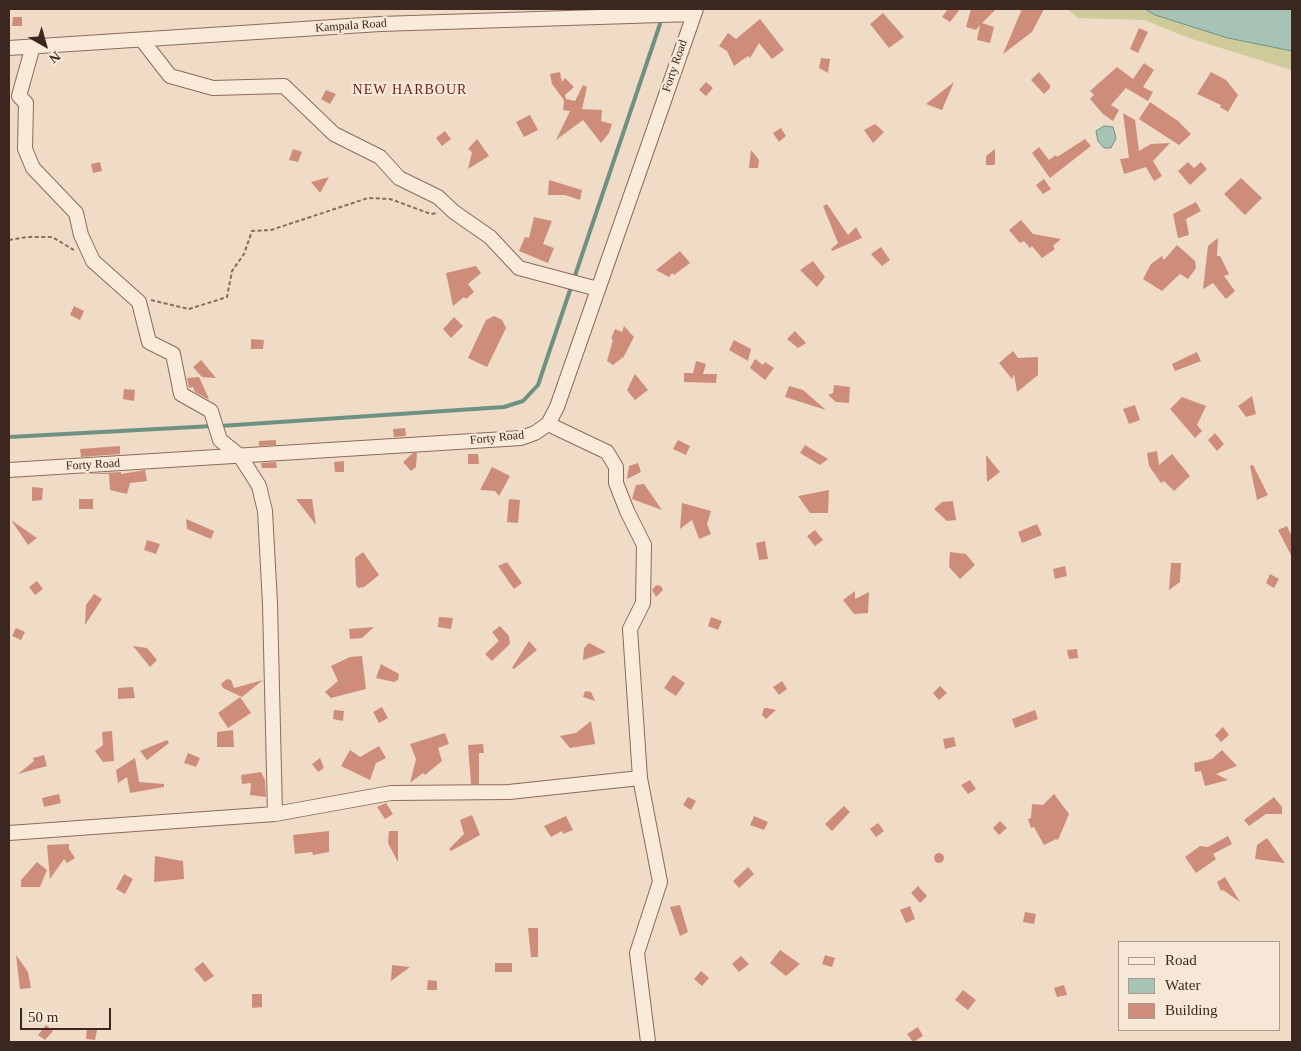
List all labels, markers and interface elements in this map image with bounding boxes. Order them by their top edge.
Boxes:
street label: Kampala Road [315,16,387,36]
north arrow [20,20,70,70]
street label: Forty Road [659,38,691,94]
text: N [46,48,63,66]
district label: NEW HARBOUR [351,82,469,98]
street label: Forty Road [469,428,525,448]
street label: Forty Road [65,456,121,474]
legend [1118,941,1281,1031]
text: Road [1165,952,1197,968]
text: Water [1165,977,1200,993]
scale bar [22,998,114,1030]
text: Building [1165,1002,1218,1018]
text: 50 m [28,1009,58,1025]

